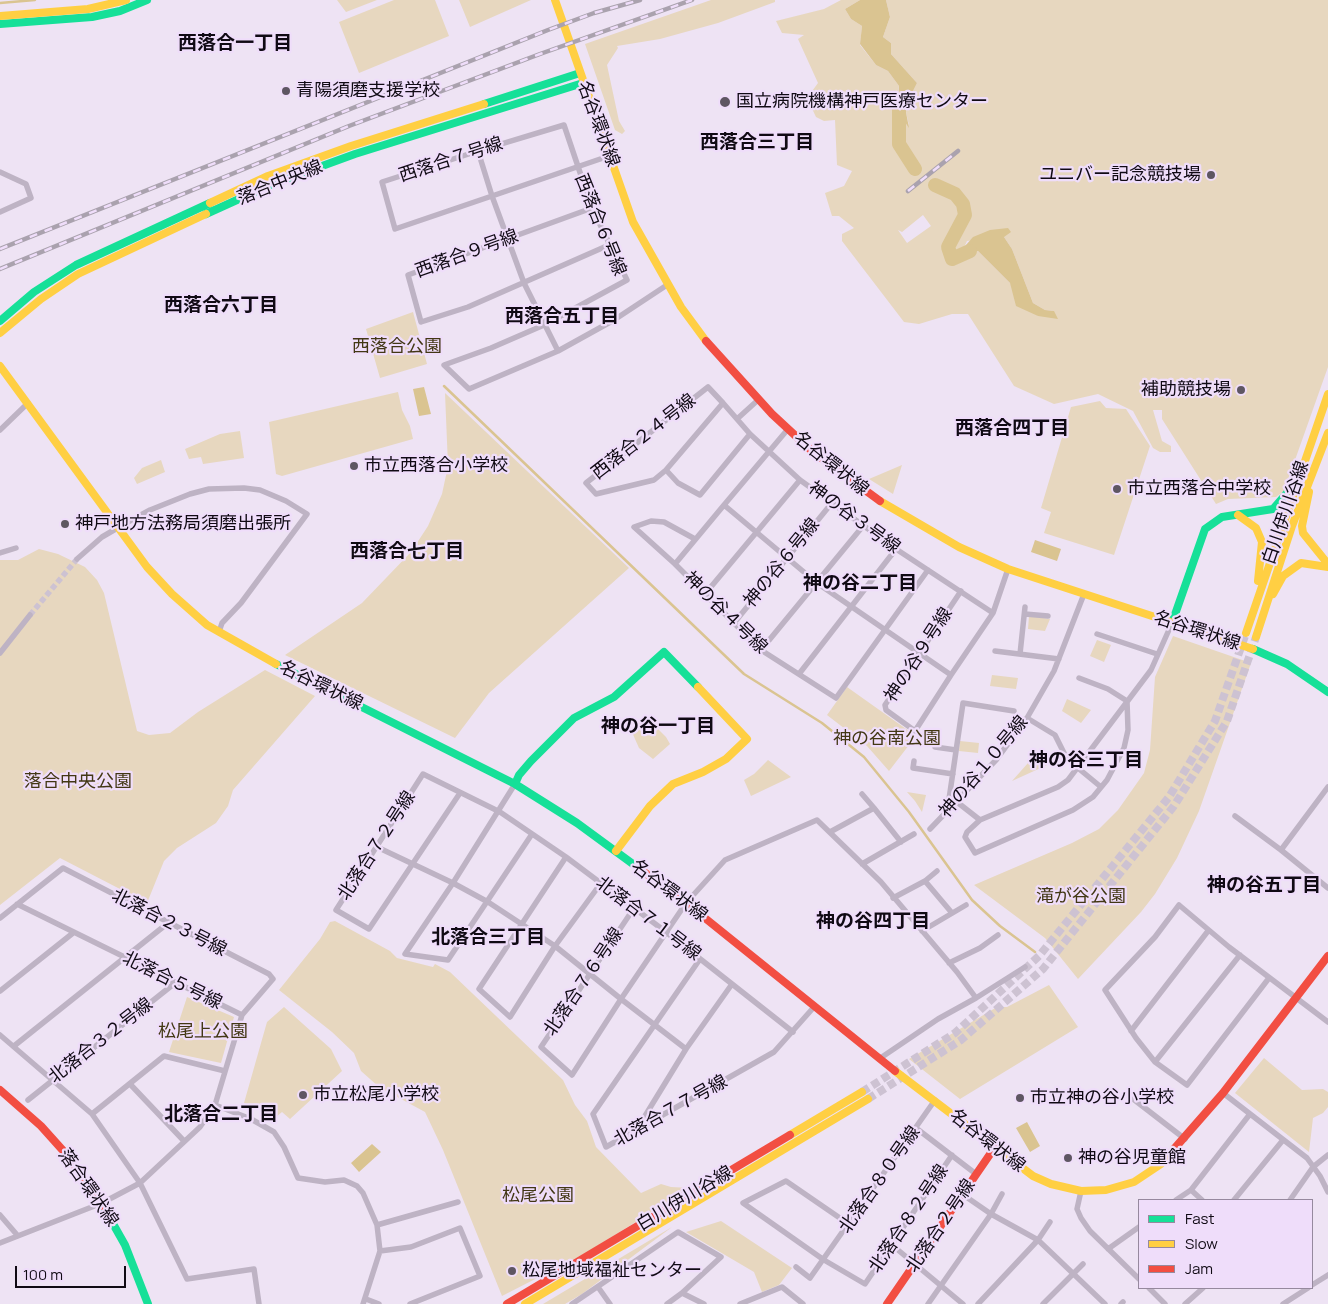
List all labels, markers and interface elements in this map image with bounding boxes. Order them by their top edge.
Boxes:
district label: 西落合一丁目 [178,33,292,55]
street label: 名谷環状線 [572,78,624,170]
place label: 青陽須磨支援学校 [296,80,440,102]
marker: 青陽須磨支援学校 [280,85,292,97]
place label: 国立病院機構神戸医療センター [736,91,988,113]
marker: 国立病院機構神戸医療センター [718,95,732,109]
district label: 西落合三丁目 [700,132,814,154]
street label: 西落合７号線 [396,133,506,187]
street label: 落合中央線 [234,156,326,210]
place label: ユニバー記念競技場 [1039,164,1201,186]
marker: ユニバー記念競技場 [1205,169,1217,181]
street label: 西落合６号線 [570,171,630,279]
street label: 西落合９号線 [413,225,521,283]
district label: 西落合六丁目 [164,295,278,317]
district label: 西落合五丁目 [505,306,619,328]
park label: 西落合公園 [352,336,442,358]
place label: 補助競技場 [1141,379,1231,401]
marker: 補助競技場 [1235,384,1247,396]
street label: 西落合２４号線 [588,390,700,484]
district label: 西落合四丁目 [955,418,1069,440]
street label: 名谷環状線 [789,427,873,501]
place label: 市立西落合小学校 [364,455,508,477]
street label: 白川伊川谷線 [1258,458,1314,568]
marker: 市立西落合小学校 [348,460,360,472]
street label: 神の谷３号線 [804,478,904,558]
place label: 市立西落合中学校 [1127,478,1271,500]
marker: 市立西落合中学校 [1111,483,1123,495]
place label: 神戸地方法務局須磨出張所 [75,513,291,535]
street label: 神の谷６号線 [740,514,824,612]
marker: 神戸地方法務局須磨出張所 [59,518,71,530]
district label: 西落合七丁目 [350,541,464,563]
street label: 神の谷４号線 [679,568,771,658]
district label: 神の谷二丁目 [803,573,917,595]
street label: 神の谷９号線 [881,604,957,706]
street label: 名谷環状線 [1151,607,1243,655]
street label: 名谷環状線 [276,657,366,715]
street label: 神の谷１０号線 [935,712,1033,822]
district label: 神の谷一丁目 [601,716,715,738]
park label: 神の谷南公園 [833,728,941,750]
district label: 神の谷三丁目 [1029,750,1143,772]
park label: 落合中央公園 [24,771,132,793]
street label: 北落合７２号線 [334,787,420,905]
street label: 名谷環状線 [627,855,711,927]
street label: 北落合７１号線 [591,872,705,966]
district label: 神の谷五丁目 [1207,875,1321,897]
street label: 北落合２３号線 [108,885,230,961]
park label: 滝が谷公園 [1036,886,1126,908]
district label: 神の谷四丁目 [816,911,930,933]
street label: 北落合７６号線 [540,924,628,1040]
district label: 北落合三丁目 [431,927,545,949]
street label: 北落合５号線 [119,948,225,1014]
street label: 北落合３２号線 [45,994,157,1088]
park label: 松尾上公園 [158,1021,248,1043]
street label: 北落合７７号線 [611,1071,731,1151]
place label: 市立松尾小学校 [313,1084,439,1106]
place label: 市立神の谷小学校 [1030,1087,1174,1109]
marker: 市立松尾小学校 [297,1089,309,1101]
marker: 市立神の谷小学校 [1014,1092,1026,1104]
district label: 北落合二丁目 [164,1104,278,1126]
street label: 名谷環状線 [945,1105,1029,1177]
street label: 北落合８０号線 [835,1122,925,1238]
street label: 落合環状線 [53,1145,123,1231]
place label: 神の谷児童館 [1078,1147,1186,1169]
marker: 神の谷児童館 [1062,1152,1074,1164]
street label: 北落合８２号線 [865,1161,953,1277]
street label: 白川伊川谷線 [633,1162,737,1236]
street label: 北落合２号線 [902,1175,980,1277]
park label: 松尾公園 [502,1185,574,1207]
legend [1138,1199,1313,1289]
text: Fast [1185,1208,1214,1229]
text: Slow [1185,1233,1218,1254]
scale bar [18,1256,129,1288]
text: Jam [1185,1258,1213,1279]
place label: 松尾地域福祉センター [522,1260,702,1282]
text: 100 m [23,1264,63,1285]
marker: 松尾地域福祉センター [506,1265,518,1277]

